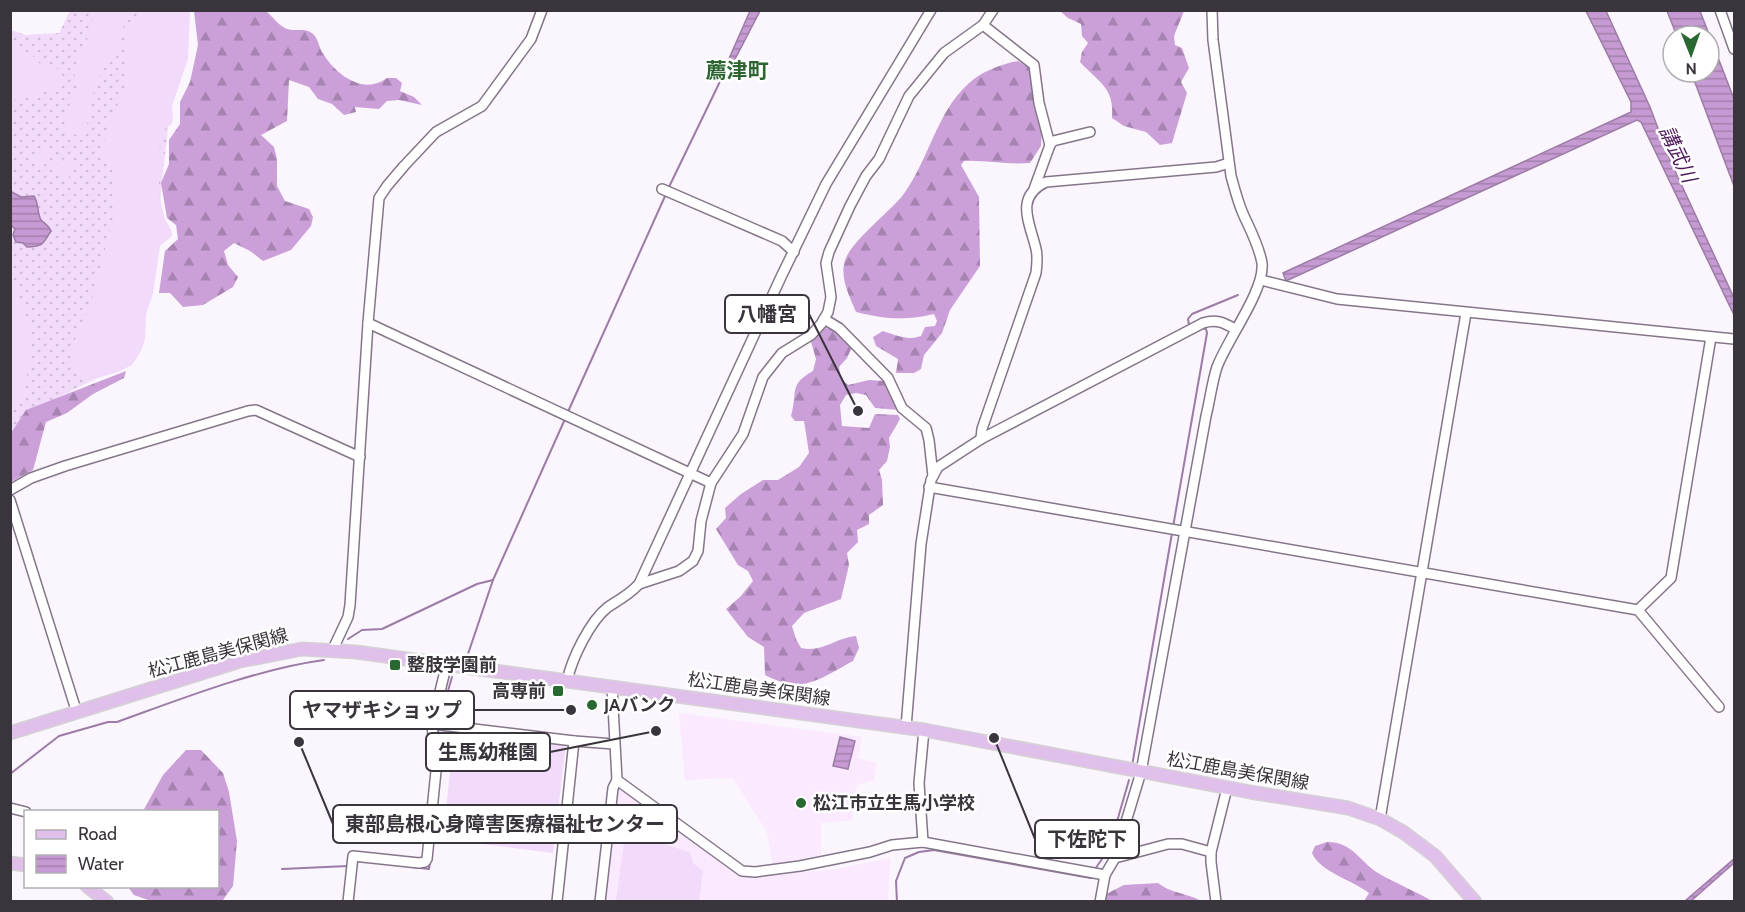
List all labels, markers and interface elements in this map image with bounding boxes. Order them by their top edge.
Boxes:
north arrow [1661,24,1721,84]
district label: 薦津町 [706,58,769,83]
text: N [1685,59,1697,78]
water label: 講武川 [1654,122,1702,188]
callout: 八幡宮 [725,295,809,333]
text: 八幡宮 [737,302,797,326]
street label: 松江鹿島美保関線 [146,624,290,682]
place label: 整肢学園前 [407,654,497,676]
marker: 整肢学園前 [388,658,402,672]
street label: 松江鹿島美保関線 [686,668,832,710]
place label: 高専前 [492,680,546,702]
marker: 高専前 [551,684,565,698]
callout: ヤマザキショップ [290,691,474,729]
place label: JAバンク [603,694,675,716]
text: ヤマザキショップ [302,698,462,722]
marker: JAバンク [585,698,599,712]
callout: 生馬幼稚園 [426,733,550,771]
text: 生馬幼稚園 [438,740,538,764]
street label: 松江鹿島美保関線 [1165,748,1311,794]
place label: 松江市立生馬小学校 [813,792,975,814]
marker: 松江市立生馬小学校 [794,796,808,810]
callout: 東部島根心身障害医療福祉センター [333,805,677,843]
legend [24,810,219,888]
text: 東部島根心身障害医療福祉センター [345,812,665,836]
callout: 下佐陀下 [1035,820,1139,858]
text: Road [78,823,117,845]
text: 下佐陀下 [1047,827,1127,851]
text: Water [78,853,124,875]

